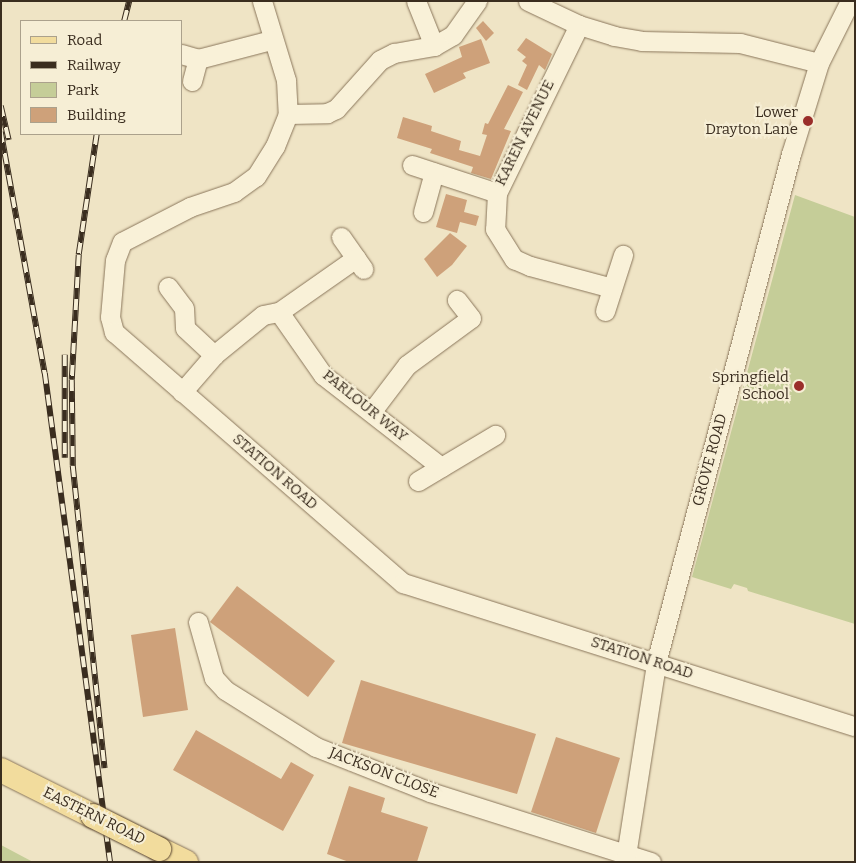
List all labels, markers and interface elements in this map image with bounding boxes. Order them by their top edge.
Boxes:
legend [20,20,182,135]
text: Road [67,31,102,49]
text: Railway [67,56,121,74]
street label: KAREN AVENUE [492,77,558,189]
text: Park [67,81,99,99]
place label: Lower Drayton Lane [705,103,798,138]
text: Building [67,106,126,124]
marker: Lower Drayton Lane [802,115,814,127]
street label: PARLOUR WAY [319,366,411,446]
place label: Springfield School [712,368,789,403]
marker: Springfield School [793,380,805,392]
street label: GROVE ROAD [689,412,731,508]
street label: STATION ROAD [229,430,321,514]
street label: STATION ROAD [589,633,695,683]
street label: JACKSON CLOSE [327,744,441,802]
street label: EASTERN ROAD [40,783,148,849]

